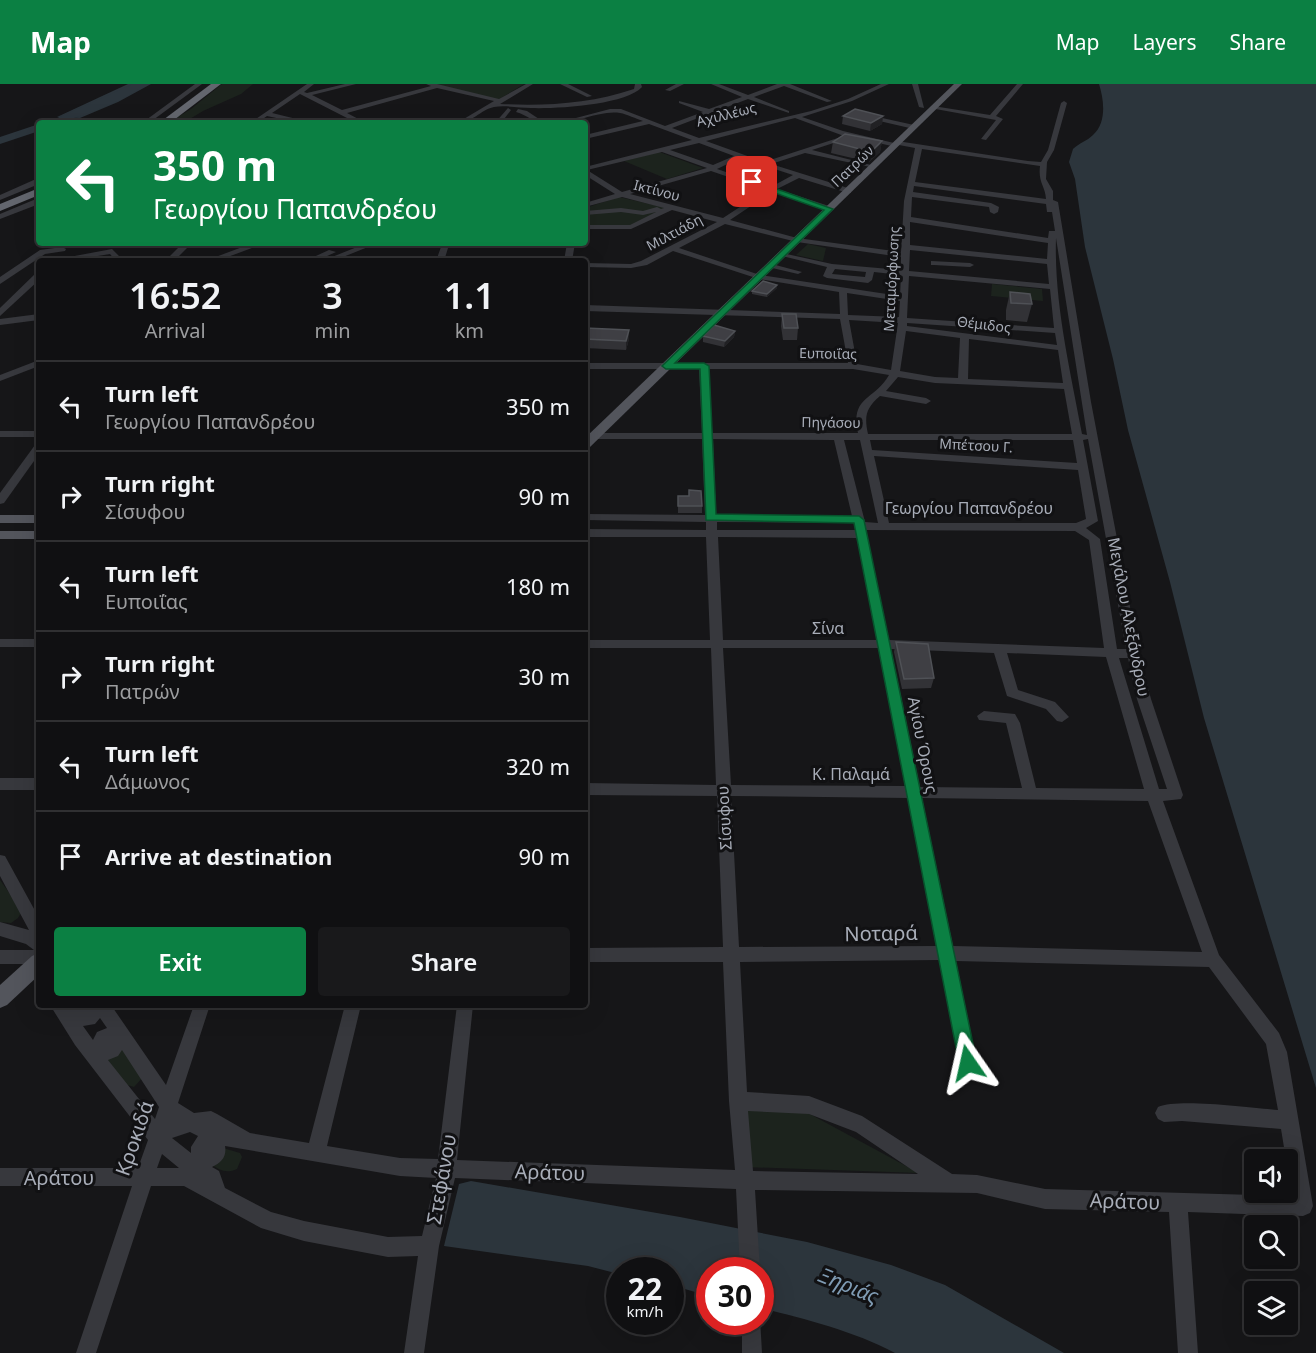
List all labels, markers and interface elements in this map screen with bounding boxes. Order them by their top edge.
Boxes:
text: Map [30,23,91,61]
text: Map [1056,28,1100,56]
text: Layers [1133,28,1197,56]
text: Share [1230,28,1286,56]
street label: Αχιλλέως [694,97,758,131]
text: 350 m [153,136,277,193]
street label: Πατρών [827,141,877,191]
icon: left [54,144,132,222]
pin [726,156,777,207]
icon: arrive [735,165,768,198]
street label: Ικτίνου [632,175,682,205]
text: Γεωργίου Παπανδρέου [153,190,437,227]
street label: Μιλτιάδη [643,209,705,255]
street label: Μεταμόρφωσης [879,226,903,332]
text: 16:52 [129,271,221,320]
text: 3 [322,271,343,320]
text: 1.1 [444,271,495,320]
street label: Θέμιδος [956,311,1012,337]
text: Arrival [145,317,206,344]
text: min [314,317,351,344]
text: km [455,317,484,344]
street label: Ευποιΐας [799,343,857,363]
text: Turn left [105,378,199,408]
icon: left [54,390,87,423]
text: 350 m [506,391,570,421]
text: Γεωργίου Παπανδρέου [105,408,315,435]
street label: Πηγάσου [801,412,861,432]
street label: Μπέτσου Γ. [939,434,1013,456]
text: Turn right [105,468,215,498]
icon: right [54,480,87,513]
text: 90 m [519,481,570,511]
street label: Γεωργίου Παπανδρέου [885,497,1053,519]
text: Σίσυφου [105,498,185,525]
street label: Μεγάλου Αλεξάνδρου [1103,536,1155,698]
text: Turn left [105,558,199,588]
icon: left [54,570,87,603]
text: 180 m [506,571,570,601]
text: Ευποιΐας [105,588,188,615]
street label: Σίνα [812,617,844,639]
text: Turn right [105,648,215,678]
icon: right [54,660,87,693]
text: 30 m [519,661,570,691]
text: Πατρών [105,678,180,705]
street label: Αγίου Όρους [903,695,943,795]
text: Turn left [105,738,199,768]
icon: left [54,750,87,783]
text: 320 m [506,751,570,781]
street label: Κ. Παλαμά [812,763,890,785]
text: Δάμωνος [105,768,190,795]
street label: Σίσυφου [711,785,737,851]
icon: arrive [54,840,87,873]
text: Arrive at destination [105,841,332,871]
text: 90 m [519,841,570,871]
street label: Νοταρά [844,919,918,947]
button: Exit [54,927,306,996]
button: Share [318,927,570,996]
position arrow [936,1031,1000,1095]
street label: Κροκιδά [109,1096,160,1179]
street label: Στεφάνου [420,1132,462,1226]
map controls [1244,1149,1298,1335]
button: sound [1244,1149,1298,1203]
street label: Αράτου [514,1157,586,1187]
street label: Αράτου [24,1164,94,1191]
street label: Αράτου [1089,1186,1161,1216]
button: search [1244,1215,1298,1269]
speed limit sign: 30 [696,1257,774,1335]
water label: Ξηριάς [814,1260,883,1310]
text: 22 [628,1268,662,1309]
button: layers [1244,1281,1298,1335]
text: km/h [627,1301,663,1321]

